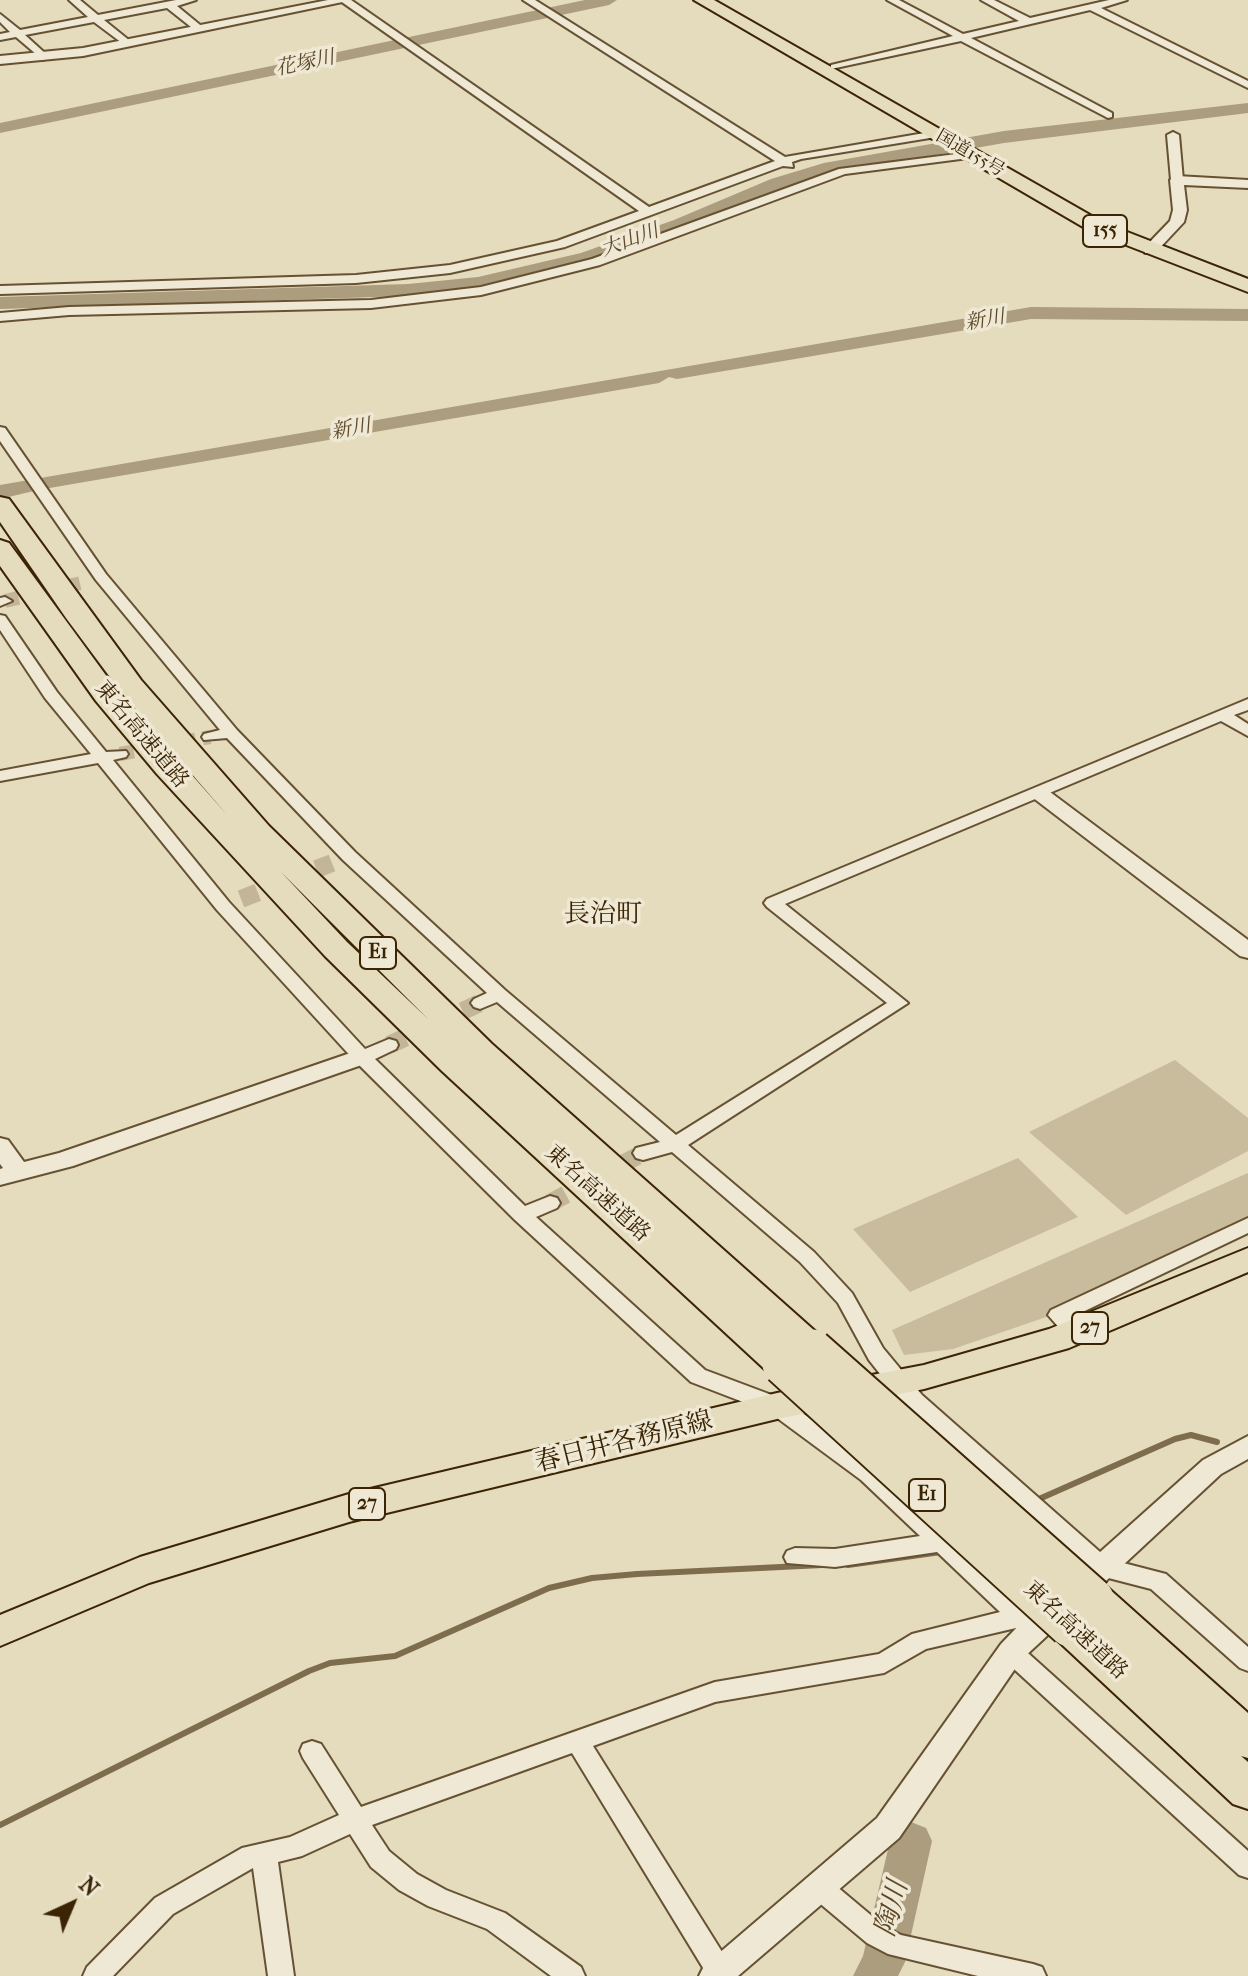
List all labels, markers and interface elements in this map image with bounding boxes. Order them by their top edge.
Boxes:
water label: 花塚川 [273,46,337,82]
street label: 国道155号 [932,126,1008,182]
road number: 155 [1083,215,1127,247]
water label: 大山川 [598,219,662,263]
water label: 新川 [963,306,1007,336]
water label: 新川 [329,415,373,445]
street label: 東名高速道路 [88,676,194,794]
district label: 長治町 [564,900,642,932]
road number: E1 [360,937,396,969]
street label: 東名高速道路 [539,1140,655,1248]
road number: 27 [1072,1312,1108,1344]
street label: 春日井各務原線 [532,1406,716,1480]
road number: E1 [909,1479,945,1511]
road number: 27 [349,1488,385,1520]
street label: 東名高速道路 [1018,1576,1132,1686]
north arrow [32,1864,112,1944]
text: N [74,1872,104,1902]
water label: 陶川 [870,1878,916,1940]

